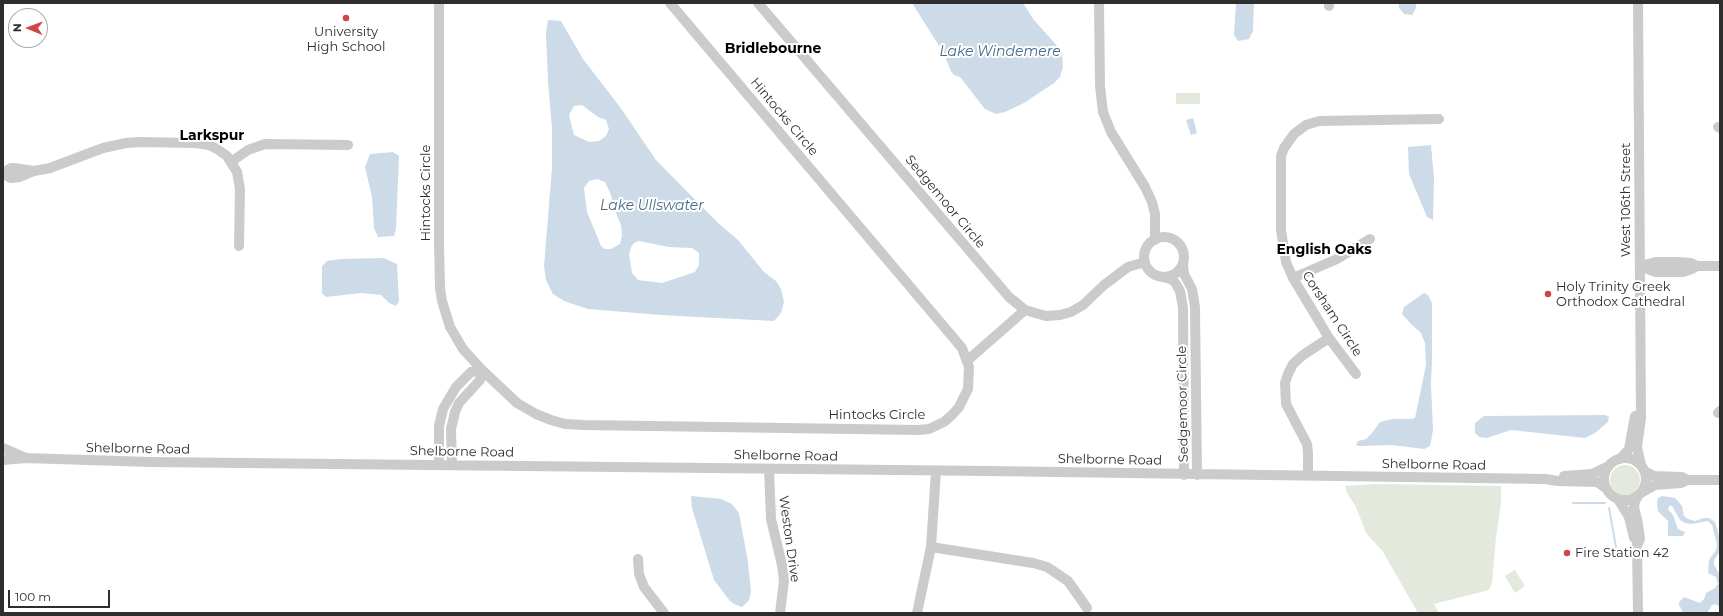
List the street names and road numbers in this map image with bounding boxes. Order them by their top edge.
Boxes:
street label: Hintocks Circle [747,75,821,159]
street label: West 106th Street [1618,143,1634,257]
street label: Hintocks Circle [418,145,434,241]
street label: Sedgemoor Circle [902,152,988,252]
street label: Corsham Circle [1299,268,1365,360]
street label: Sedgemoor Circle [1174,346,1192,462]
street label: Hintocks Circle [829,407,925,423]
street label: Shelborne Road [86,440,190,458]
street label: Shelborne Road [410,443,514,461]
street label: Shelborne Road [734,447,838,465]
street label: Shelborne Road [1058,451,1162,469]
street label: Shelborne Road [1382,456,1486,474]
street label: Weston Drive [775,495,803,583]

